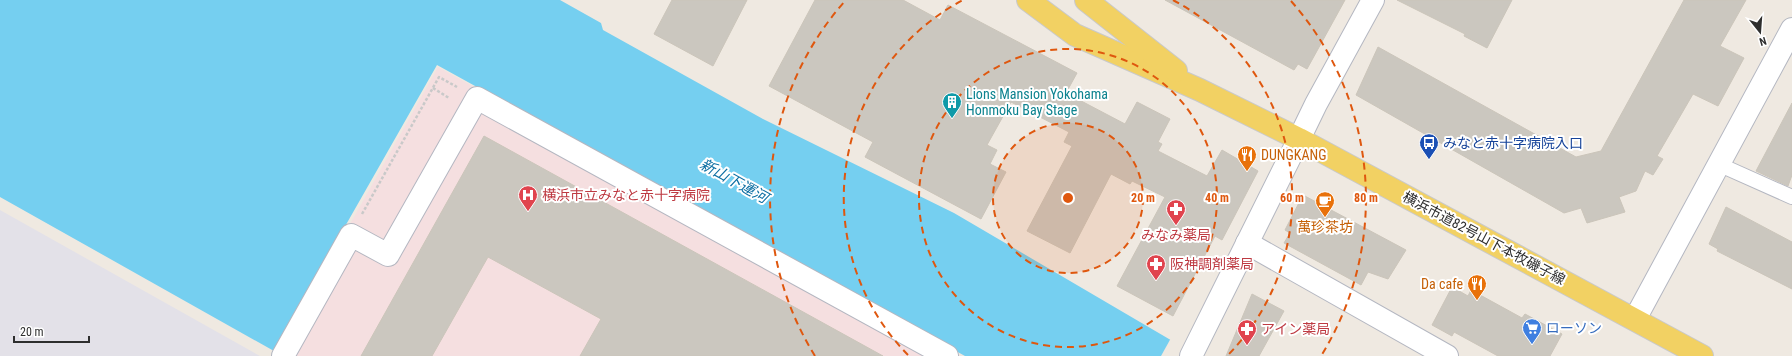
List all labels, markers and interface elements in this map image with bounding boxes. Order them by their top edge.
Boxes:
north arrow [1740,12,1780,52]
text: N [1757,34,1768,48]
place label: Lions Mansion Yokohama Honmoku Bay Stage [966,86,1108,118]
building icon: Lions Mansion Yokohama Honmoku Bay Stage [941,91,963,119]
bus stop icon: みなと赤十字病院入口 [1418,132,1440,160]
place label: みなと赤十字病院入口 [1443,135,1583,151]
restaurant icon: DUNGKANG [1236,144,1258,172]
place label: DUNGKANG [1261,147,1326,163]
water label: 新山下運河 [697,155,774,209]
hospital icon: 横浜市立みなと赤十字病院 [517,184,539,212]
place label: 横浜市立みなと赤十字病院 [542,187,710,203]
street label: 横浜市道82号山下本牧磯子線 [1400,188,1568,288]
cafe icon: 萬珍茶坊 [1314,190,1336,218]
centre of rings [1061,191,1075,205]
text: 20 m [1131,191,1155,205]
text: 40 m [1205,191,1229,205]
text: 60 m [1280,191,1304,205]
text: 80 m [1354,191,1378,205]
pharmacy icon: みなみ薬局 [1165,198,1187,226]
place label: 萬珍茶坊 [1297,219,1353,235]
place label: みなみ薬局 [1141,227,1211,243]
pharmacy icon: 阪神調剤薬局 [1145,253,1167,281]
place label: 阪神調剤薬局 [1170,256,1254,272]
restaurant icon: Da cafe [1466,273,1488,301]
place label: Da cafe [1421,276,1463,292]
supermarket icon: ローソン [1521,317,1543,345]
scale bar [14,318,89,344]
pharmacy icon: アイン薬局 [1236,318,1258,346]
place label: ローソン [1546,320,1602,336]
place label: アイン薬局 [1261,321,1330,337]
text: 20 m [20,325,44,339]

